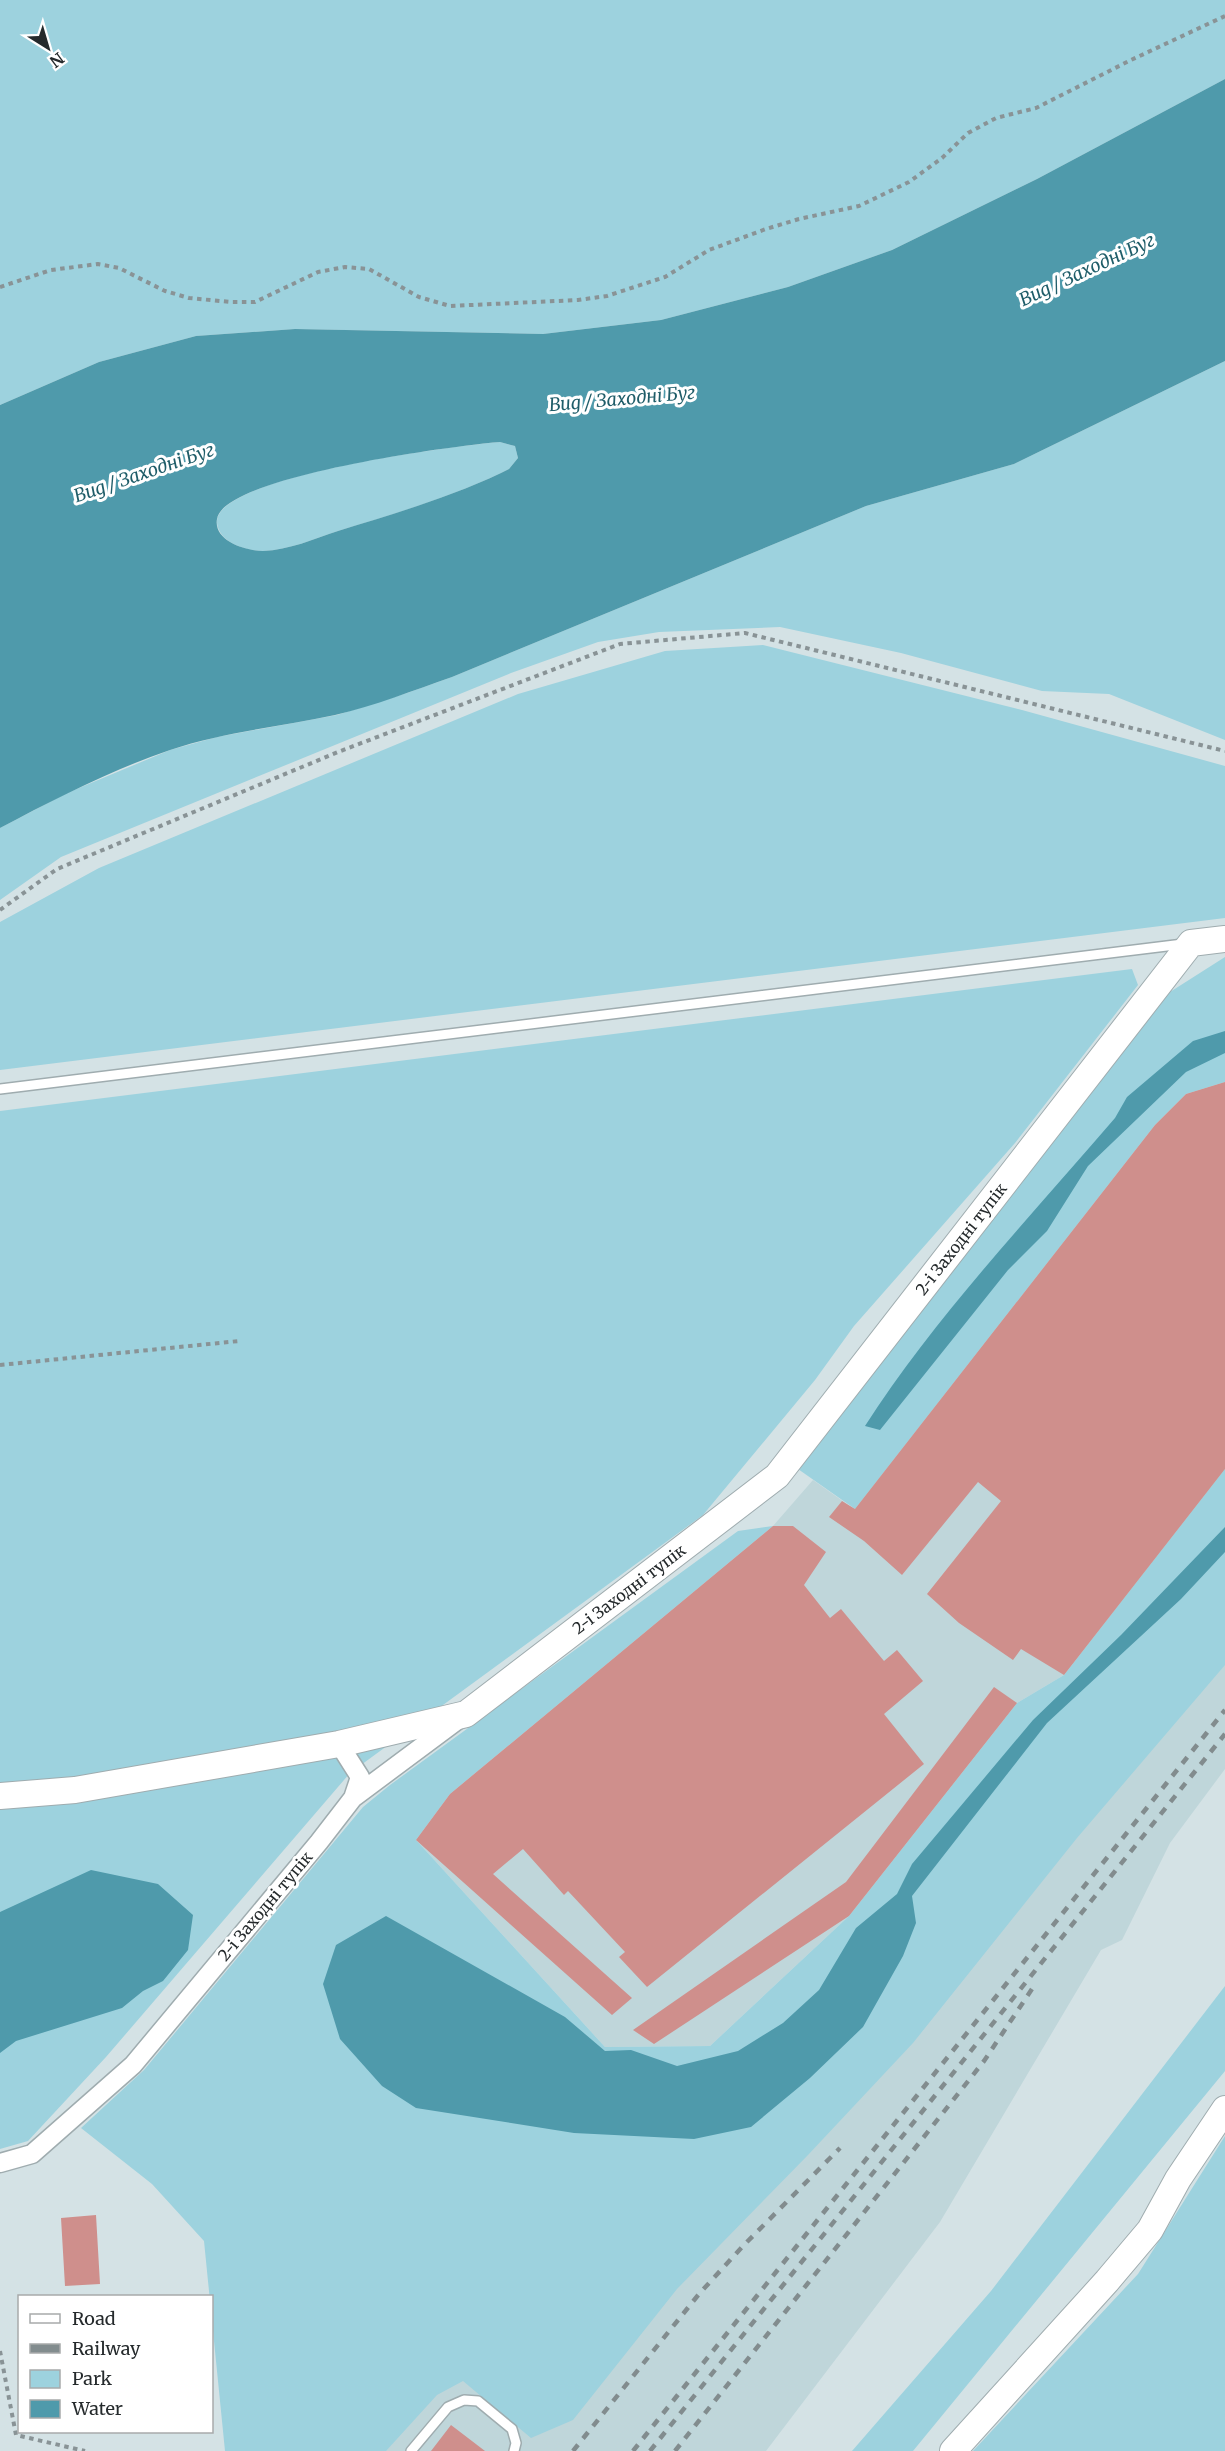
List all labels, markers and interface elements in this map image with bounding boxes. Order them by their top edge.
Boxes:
north arrow [18,18,78,78]
text: N [46,48,68,72]
water label: Bug / Заходні Буг [1015,228,1158,311]
water label: Bug / Заходні Буг [548,381,696,416]
water label: Bug / Заходні Буг [71,438,217,507]
street label: 2-і Заходні тупік [911,1179,1011,1299]
street label: 2-і Заходні тупік [568,1540,690,1638]
street label: 2-і Заходні тупік [213,1847,317,1965]
legend [18,2295,213,2433]
text: Road [72,2307,116,2330]
text: Railway [72,2337,141,2360]
text: Park [72,2367,113,2390]
text: Water [71,2397,123,2420]

